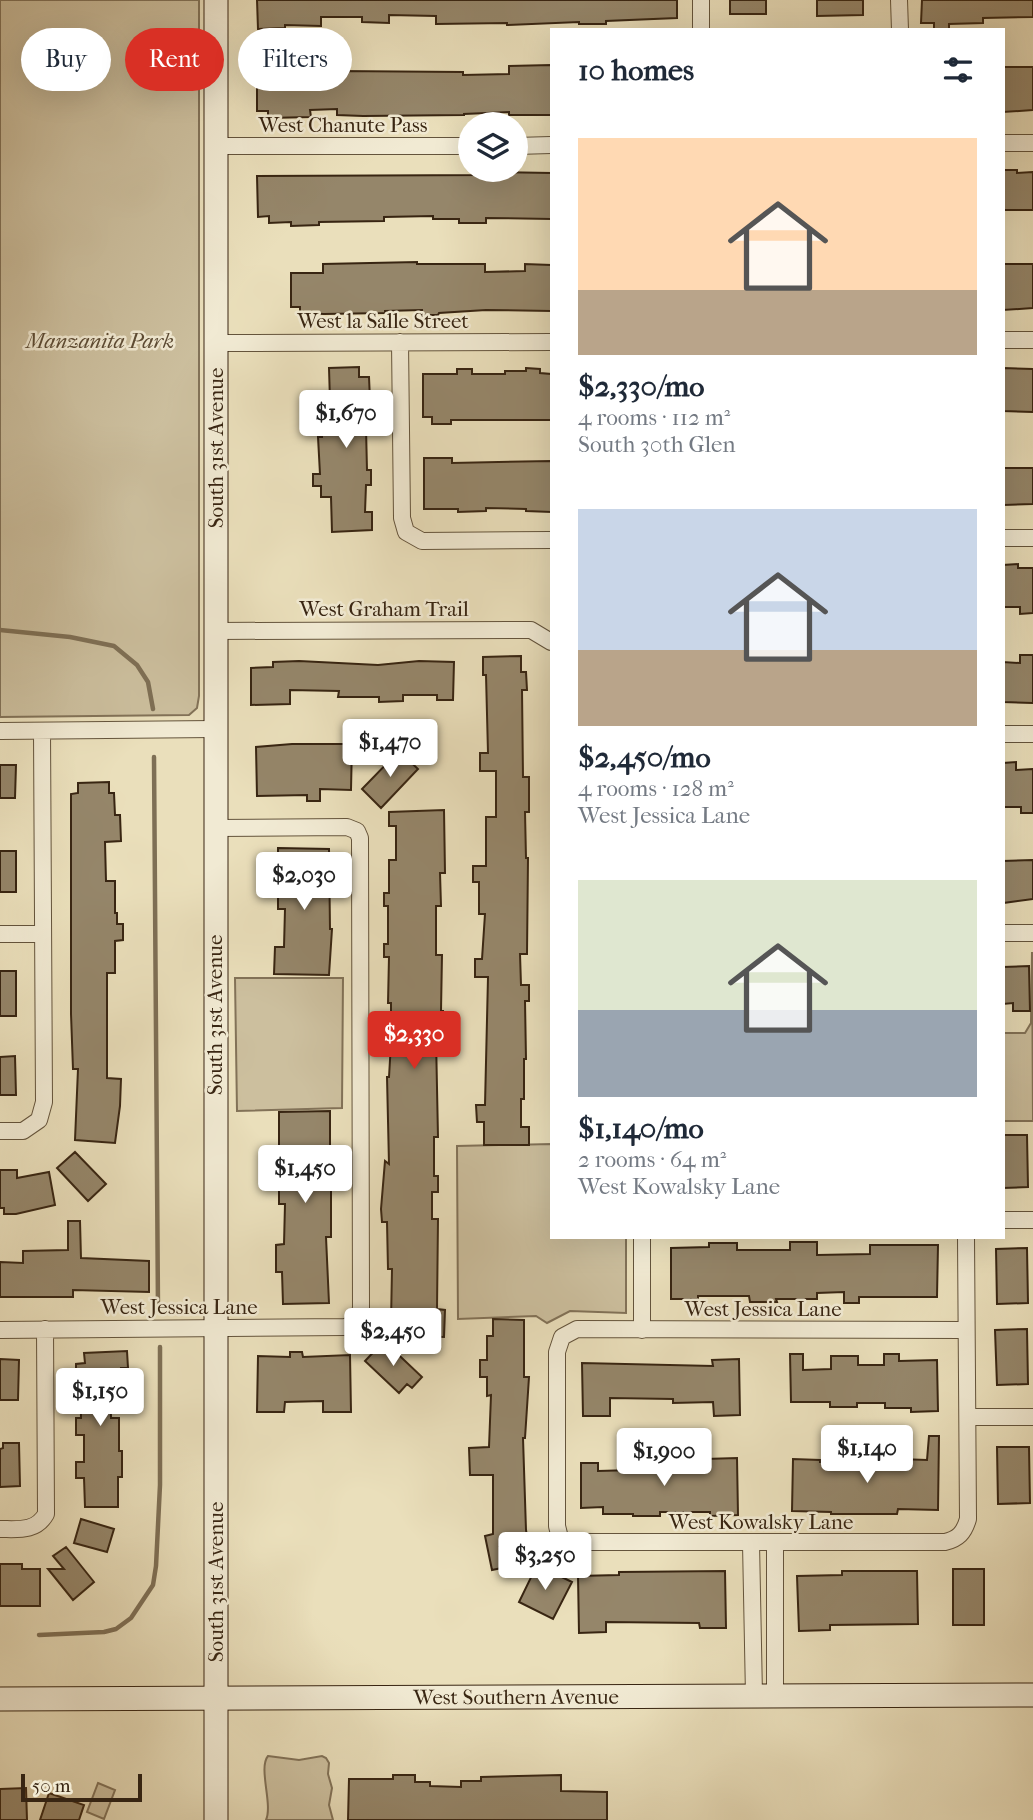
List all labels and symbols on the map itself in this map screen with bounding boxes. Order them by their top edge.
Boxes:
street label: West Chanute Pass [258,113,428,137]
street label: West la Salle Street [296,309,469,333]
park label: Manzanita Park [24,329,174,353]
street label: South 31st Avenue [204,368,228,528]
pin: $1,670 [289,391,403,450]
street label: West Graham Trail [298,597,469,621]
pin: $1,470 [333,720,447,779]
pin: $2,030 [247,852,361,912]
street label: South 31st Avenue [203,935,227,1095]
pin: $2,330 [357,1012,471,1071]
pin: $1,450 [248,1146,362,1205]
street label: West Jessica Lane [99,1295,258,1319]
street label: West Jessica Lane [683,1297,842,1321]
pin: $2,450 [336,1308,450,1368]
pin: $1,150 [43,1368,157,1428]
pin: $1,140 [810,1426,924,1485]
pin: $1,900 [607,1428,721,1488]
street label: South 31st Avenue [204,1502,228,1662]
street label: West Kowalsky Lane [668,1510,853,1534]
pin: $3,250 [488,1532,602,1592]
street label: West Southern Avenue [412,1685,619,1709]
scale bar [21,1771,142,1803]

